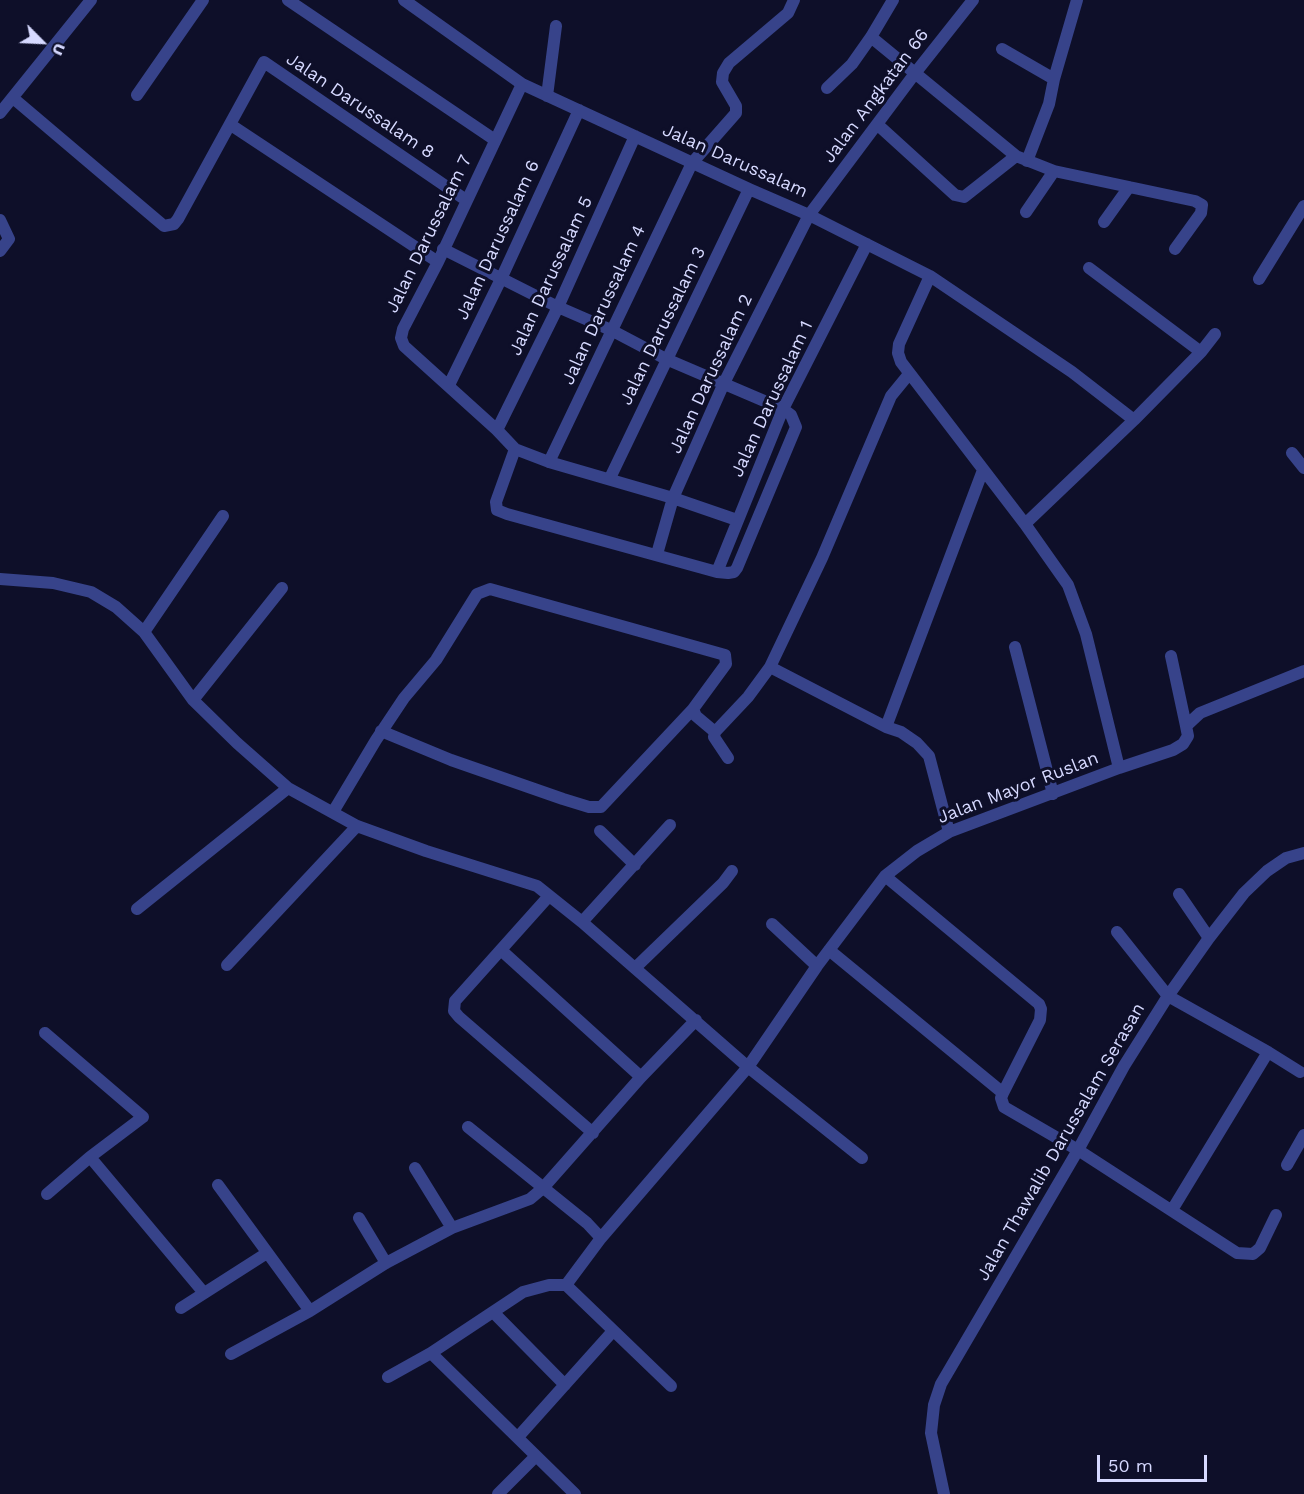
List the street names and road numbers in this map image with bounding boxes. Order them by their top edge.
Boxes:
street label: Jalan Angkatan 66 [819,25,933,167]
street label: Jalan Darussalam 8 [282,48,438,164]
street label: Jalan Darussalam [659,119,811,203]
street label: Jalan Darussalam 7 [381,152,477,316]
street label: Jalan Darussalam 6 [451,157,545,323]
street label: Jalan Darussalam 5 [505,193,597,359]
street label: Jalan Darussalam 4 [557,222,651,388]
street label: Jalan Darussalam 3 [615,243,711,409]
street label: Jalan Darussalam 2 [665,291,757,457]
street label: Jalan Darussalam 1 [726,317,818,481]
street label: Jalan Mayor Ruslan [934,747,1102,829]
street label: Jalan Thawalib Darussalam Serasan [972,999,1150,1285]

